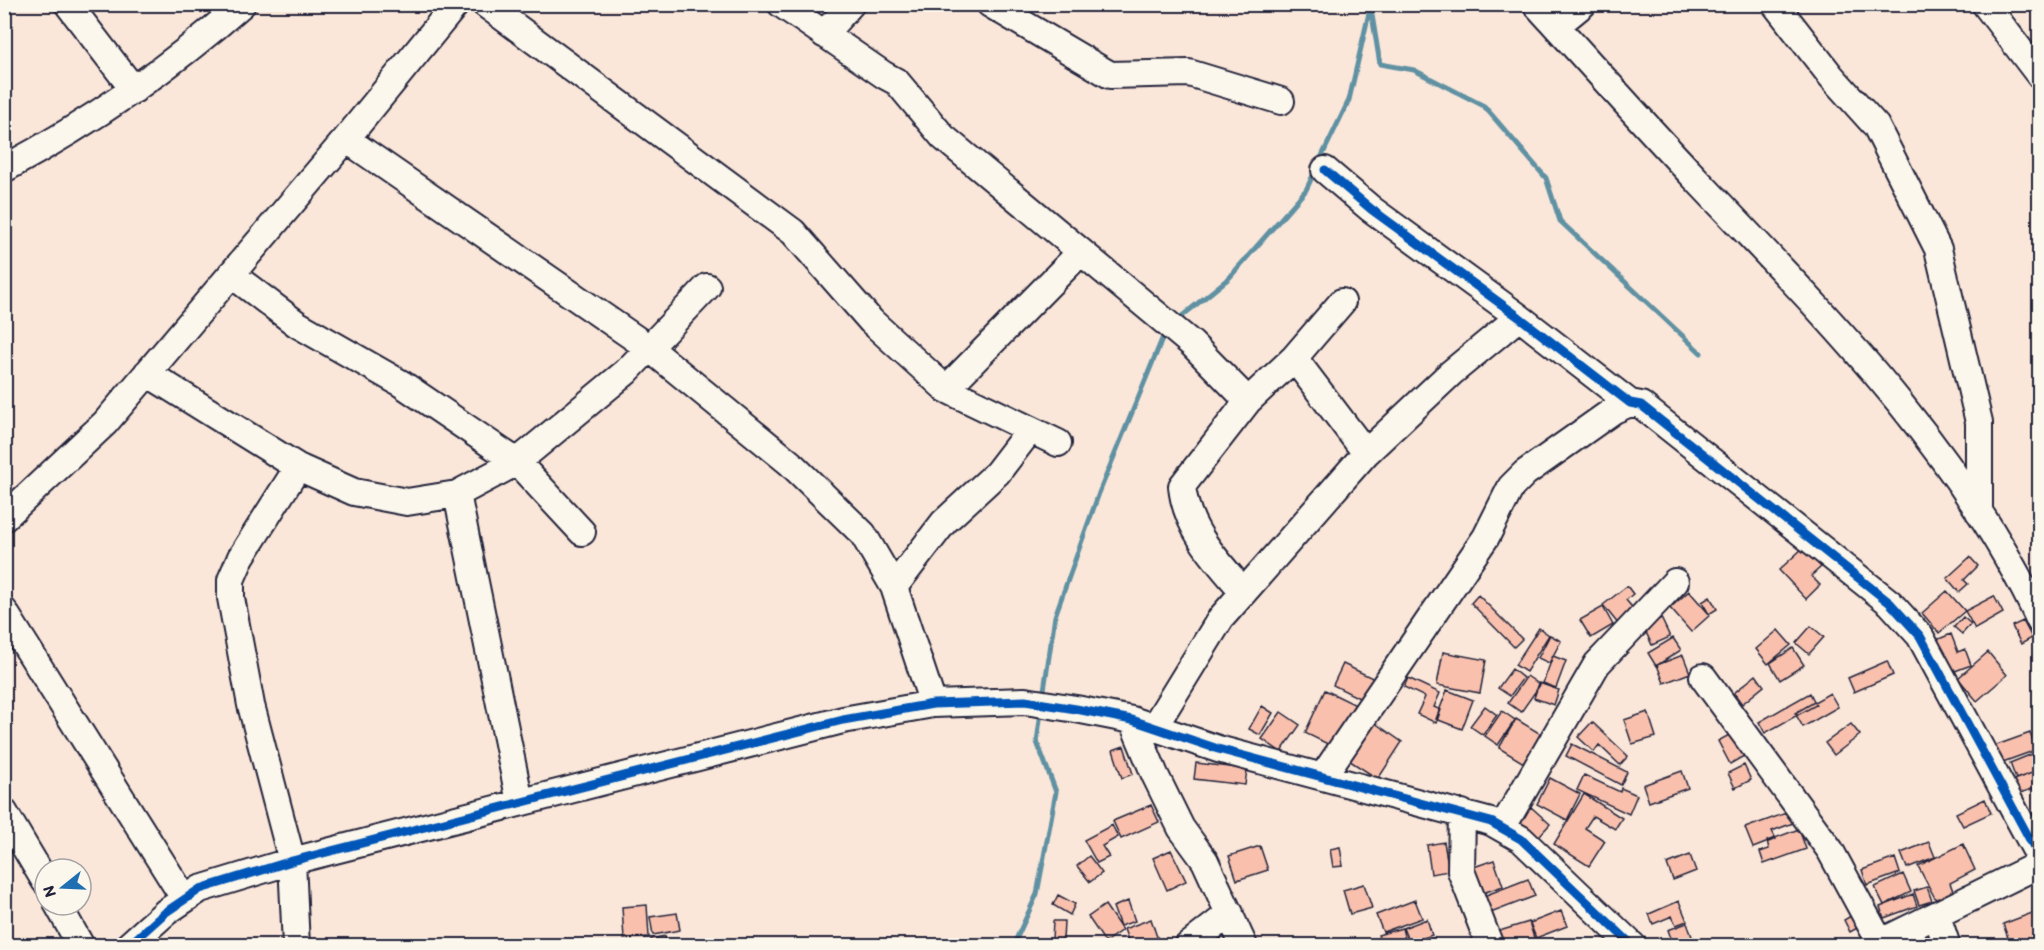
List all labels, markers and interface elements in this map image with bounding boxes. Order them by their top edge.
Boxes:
north arrow [33,857,93,917]
text: N [39,883,60,900]

